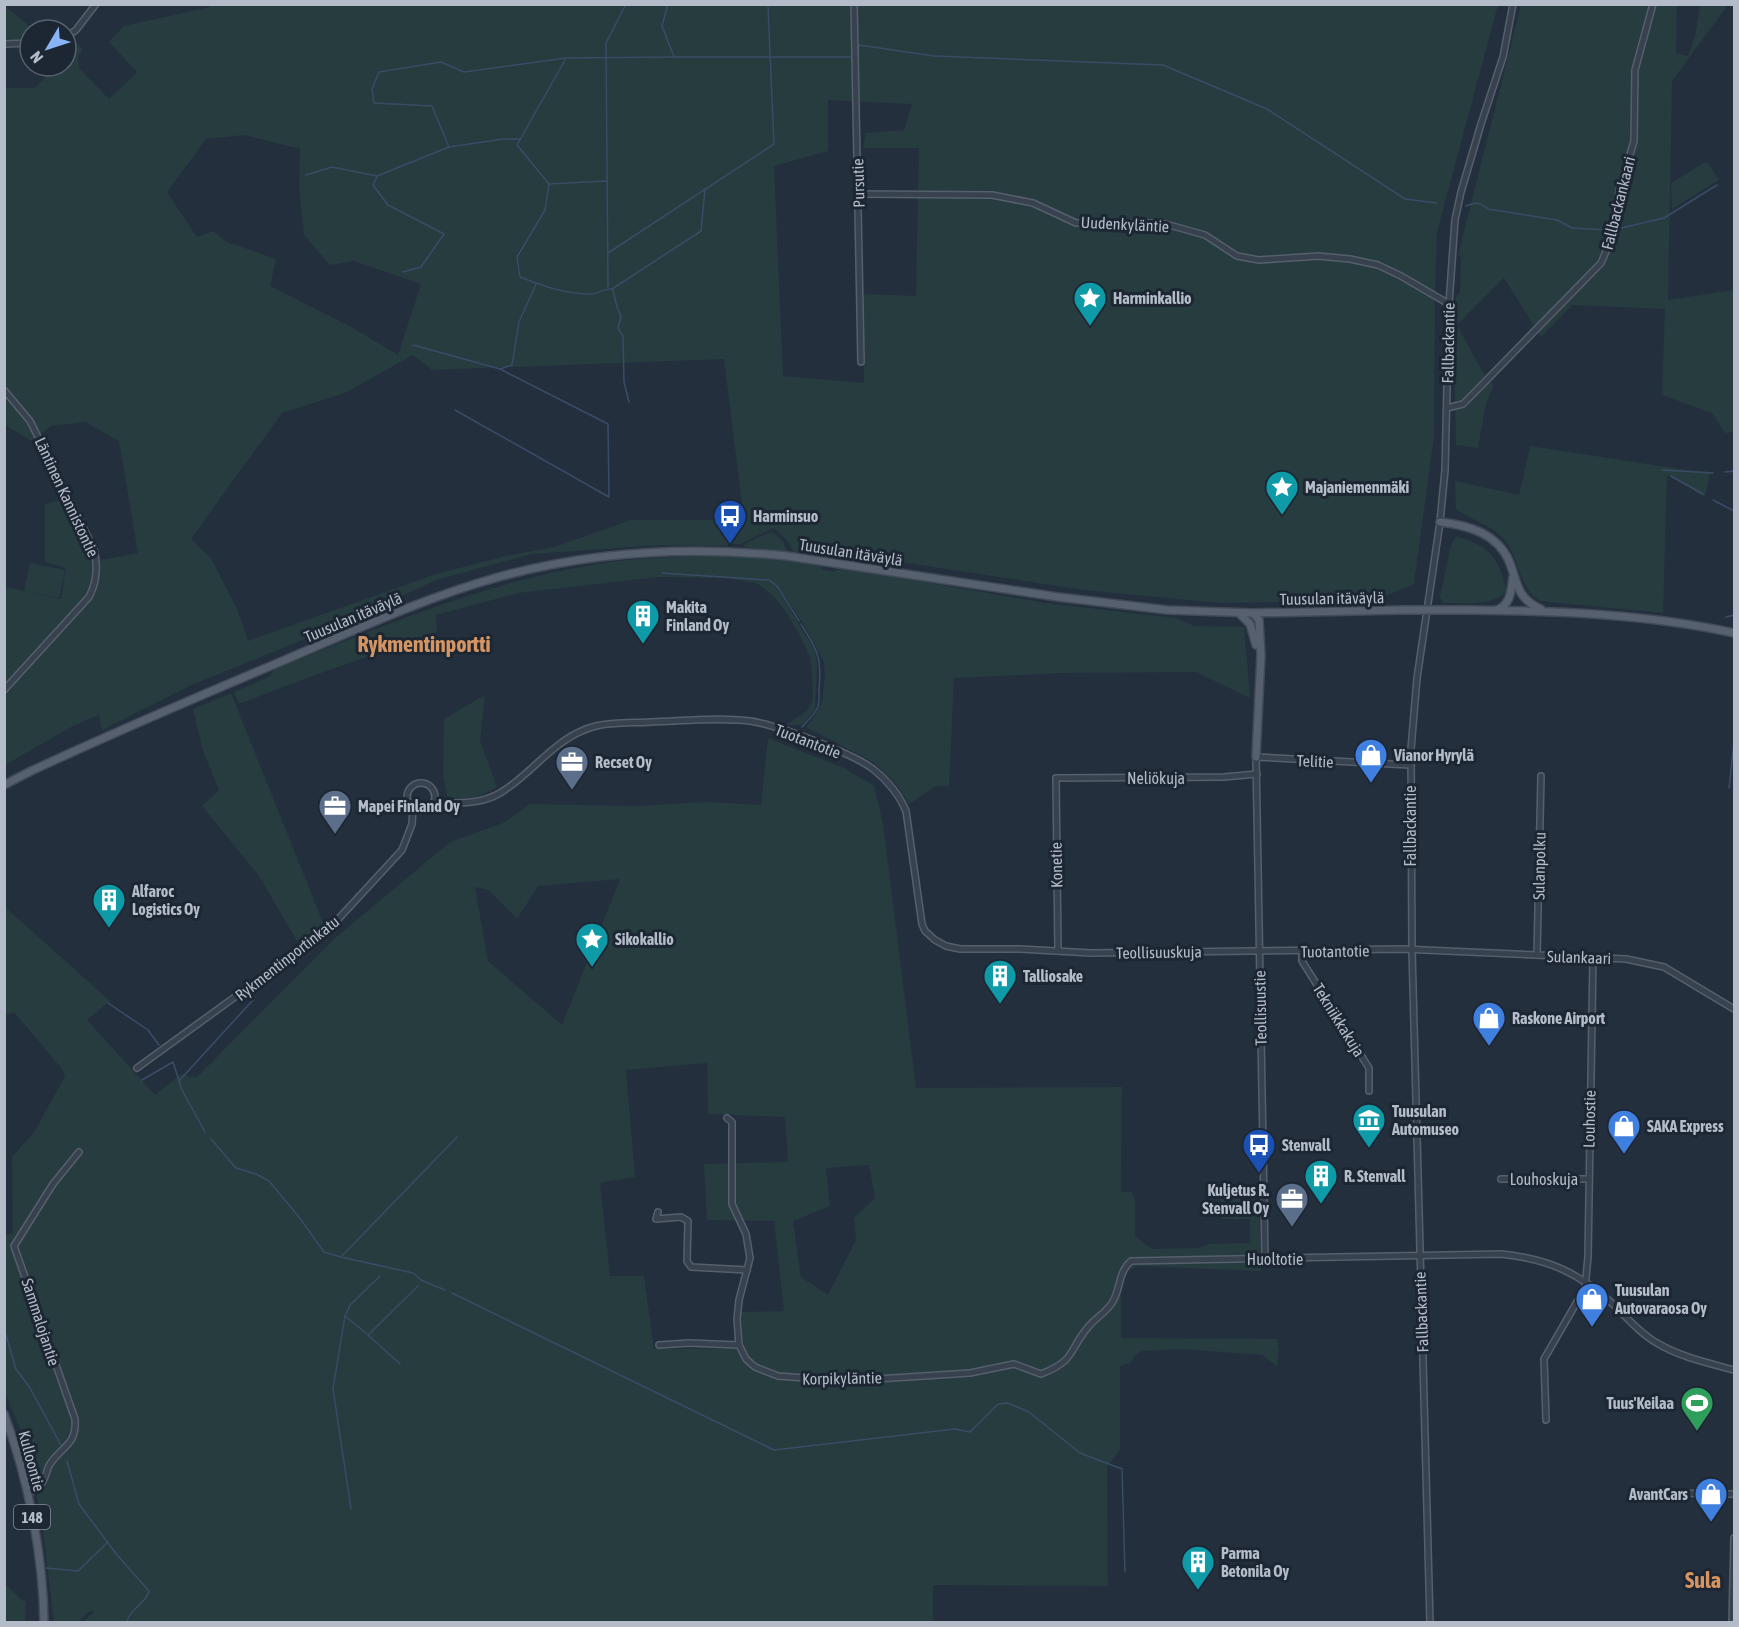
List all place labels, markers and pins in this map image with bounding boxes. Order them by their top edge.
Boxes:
place icon: Harminkallio [1072,280,1108,327]
place label: Harminkallio [1113,289,1192,307]
place icon: Majaniemenmäki [1264,469,1300,516]
place label: Majaniemenmäki [1305,478,1409,496]
bus stop icon: Harminsuo [712,498,748,545]
place label: Harminsuo [753,507,819,525]
building icon: Makita Finland Oy [625,598,661,645]
place label: Makita Finland Oy [666,598,729,634]
shop icon: Vianor Hyrylä [1353,737,1389,784]
office icon: Recset Oy [554,744,590,791]
place label: Vianor Hyrylä [1393,746,1474,764]
place label: Recset Oy [595,753,652,771]
office icon: Mapei Finland Oy [317,788,353,835]
place label: Mapei Finland Oy [358,797,460,815]
building icon: Alfaroc Logistics Oy [91,882,127,929]
place label: Alfaroc Logistics Oy [131,882,200,918]
place icon: Sikokallio [574,921,610,968]
place label: Sikokallio [615,930,674,948]
building icon: Talliosake [982,958,1018,1005]
place label: Talliosake [1023,967,1083,985]
shop icon: Raskone Airport [1471,1000,1507,1047]
place label: Raskone Airport [1512,1009,1605,1027]
museum icon: Tuusulan Automuseo [1351,1102,1387,1149]
place label: Tuusulan Automuseo [1391,1102,1460,1138]
shop icon: SAKA Express [1606,1108,1642,1155]
place label: SAKA Express [1647,1117,1724,1135]
bus stop icon: Stenvall [1241,1127,1277,1174]
place label: Stenvall [1282,1136,1331,1154]
building icon: R. Stenvall [1303,1158,1339,1205]
place label: R. Stenvall [1344,1167,1406,1185]
place label: Kuljetus R. Stenvall Oy [1202,1181,1269,1217]
office icon: Kuljetus R. Stenvall Oy [1274,1181,1310,1228]
shop icon: Tuusulan Autovaraosa Oy [1574,1281,1610,1328]
place label: Tuusulan Autovaraosa Oy [1614,1281,1707,1317]
sports icon: Tuus'Keilaa [1679,1385,1715,1432]
place label: Tuus'Keilaa [1606,1394,1674,1412]
shop icon: AvantCars [1693,1476,1729,1523]
place label: AvantCars [1628,1485,1688,1503]
building icon: Parma Betonila Oy [1180,1544,1216,1591]
place label: Parma Betonila Oy [1221,1544,1289,1580]

